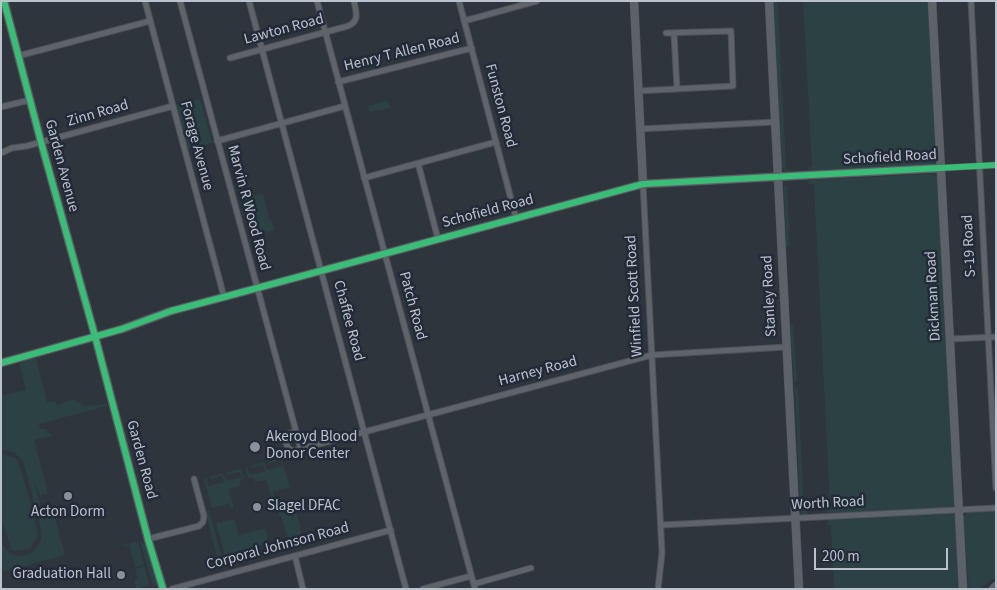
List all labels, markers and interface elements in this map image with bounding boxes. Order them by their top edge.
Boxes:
street label: Lawton Road [242,11,326,49]
street label: Henry T Allen Road [342,30,462,76]
street label: Funston Road [480,62,520,150]
street label: Zinn Road [65,97,131,131]
street label: Forage Avenue [175,99,217,193]
street label: Garden Avenue [40,118,82,214]
street label: Marvin R Wood Road [223,143,273,273]
street label: Schofield Road [843,147,937,169]
street label: Schofield Road [440,191,536,233]
street label: S-19 Road [959,214,981,278]
street label: Winfield Scott Road [623,235,647,357]
street label: Dickman Road [923,250,945,342]
street label: Stanley Road [759,255,781,337]
street label: Patch Road [394,270,430,342]
street label: Chaffee Road [329,279,367,363]
street label: Harney Road [497,353,579,391]
street label: Garden Road [122,419,160,501]
place label: Akeroyd Blood Donor Center [266,429,357,464]
marker: Akeroyd Blood Donor Center [248,440,262,454]
marker: Acton Dorm [62,490,74,502]
street label: Worth Road [791,493,865,515]
place label: Slagel DFAC [267,498,341,516]
marker: Slagel DFAC [251,501,263,513]
place label: Acton Dorm [31,504,105,522]
street label: Corporal Johnson Road [205,519,351,575]
scale bar [817,538,951,570]
text: 200 m [822,546,860,567]
place label: Graduation Hall [12,566,111,584]
marker: Graduation Hall [115,569,127,581]

